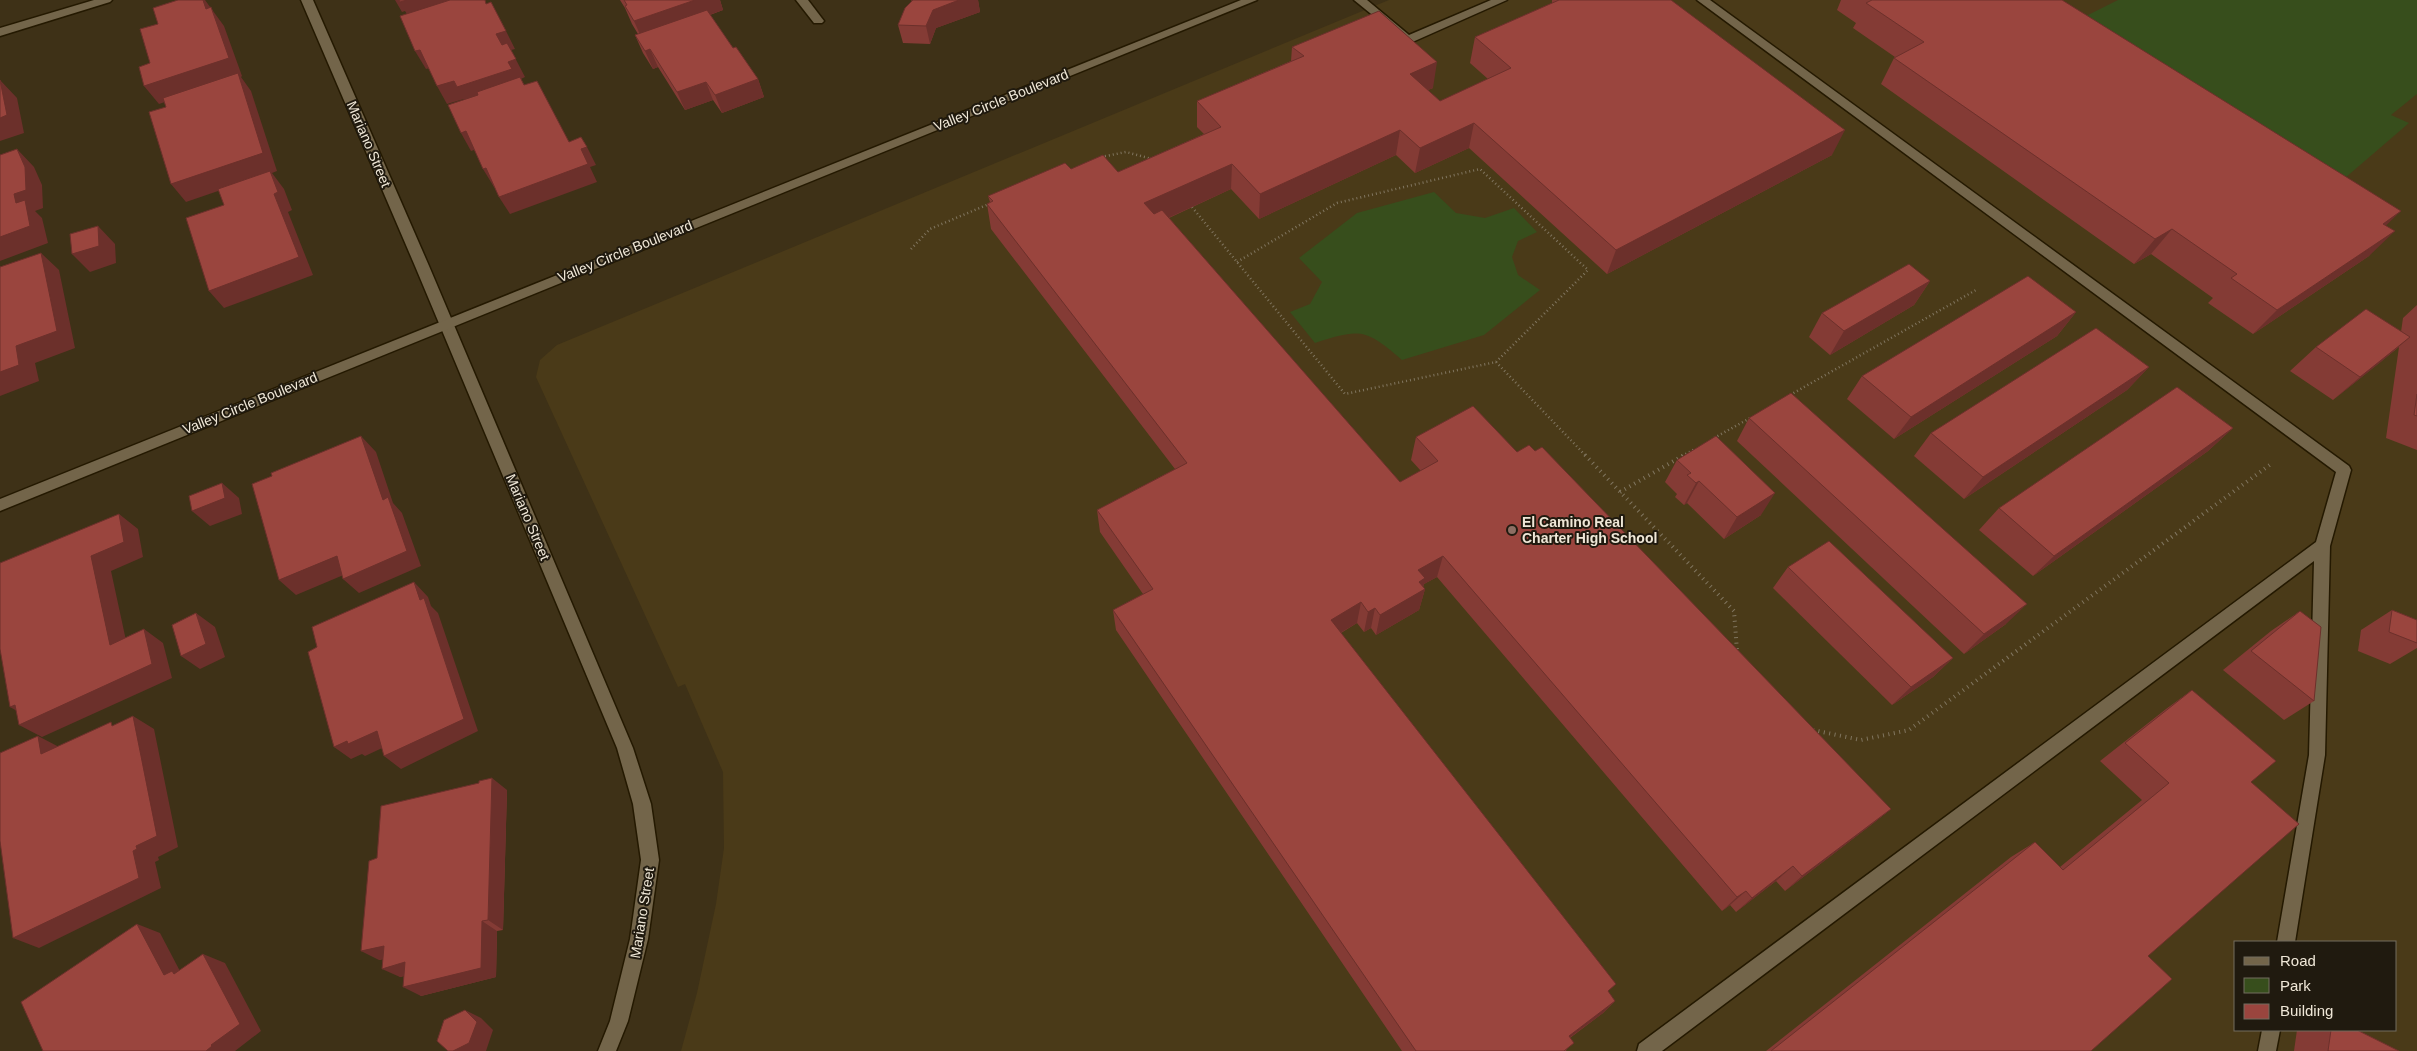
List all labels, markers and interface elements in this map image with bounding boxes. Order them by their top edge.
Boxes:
street label: Valley Circle Boulevard [931,66,1071,134]
street label: Mariano Street [344,99,394,189]
street label: Valley Circle Boulevard [555,217,695,285]
street label: Valley Circle Boulevard [180,369,320,437]
street label: Mariano Street [503,472,553,562]
place label: El Camino Real Charter High School [1522,514,1657,546]
marker: El Camino Real Charter High School [1506,524,1518,536]
street label: Mariano Street [627,866,657,960]
legend [2234,941,2397,1031]
text: Road [2280,952,2316,969]
text: Park [2280,977,2311,994]
text: Building [2280,1002,2333,1019]

